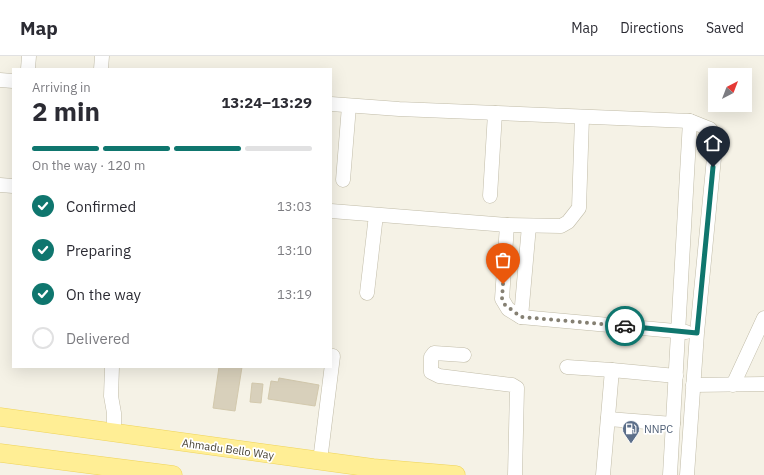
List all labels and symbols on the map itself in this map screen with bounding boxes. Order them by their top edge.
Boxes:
north arrow [708,68,752,112]
pin [696,126,730,167]
pin [486,243,520,284]
courier [605,306,645,346]
fuel station icon: NNPC [621,419,641,444]
place label: NNPC [644,422,673,436]
street label: Ahmadu Bello Way [181,436,275,462]

